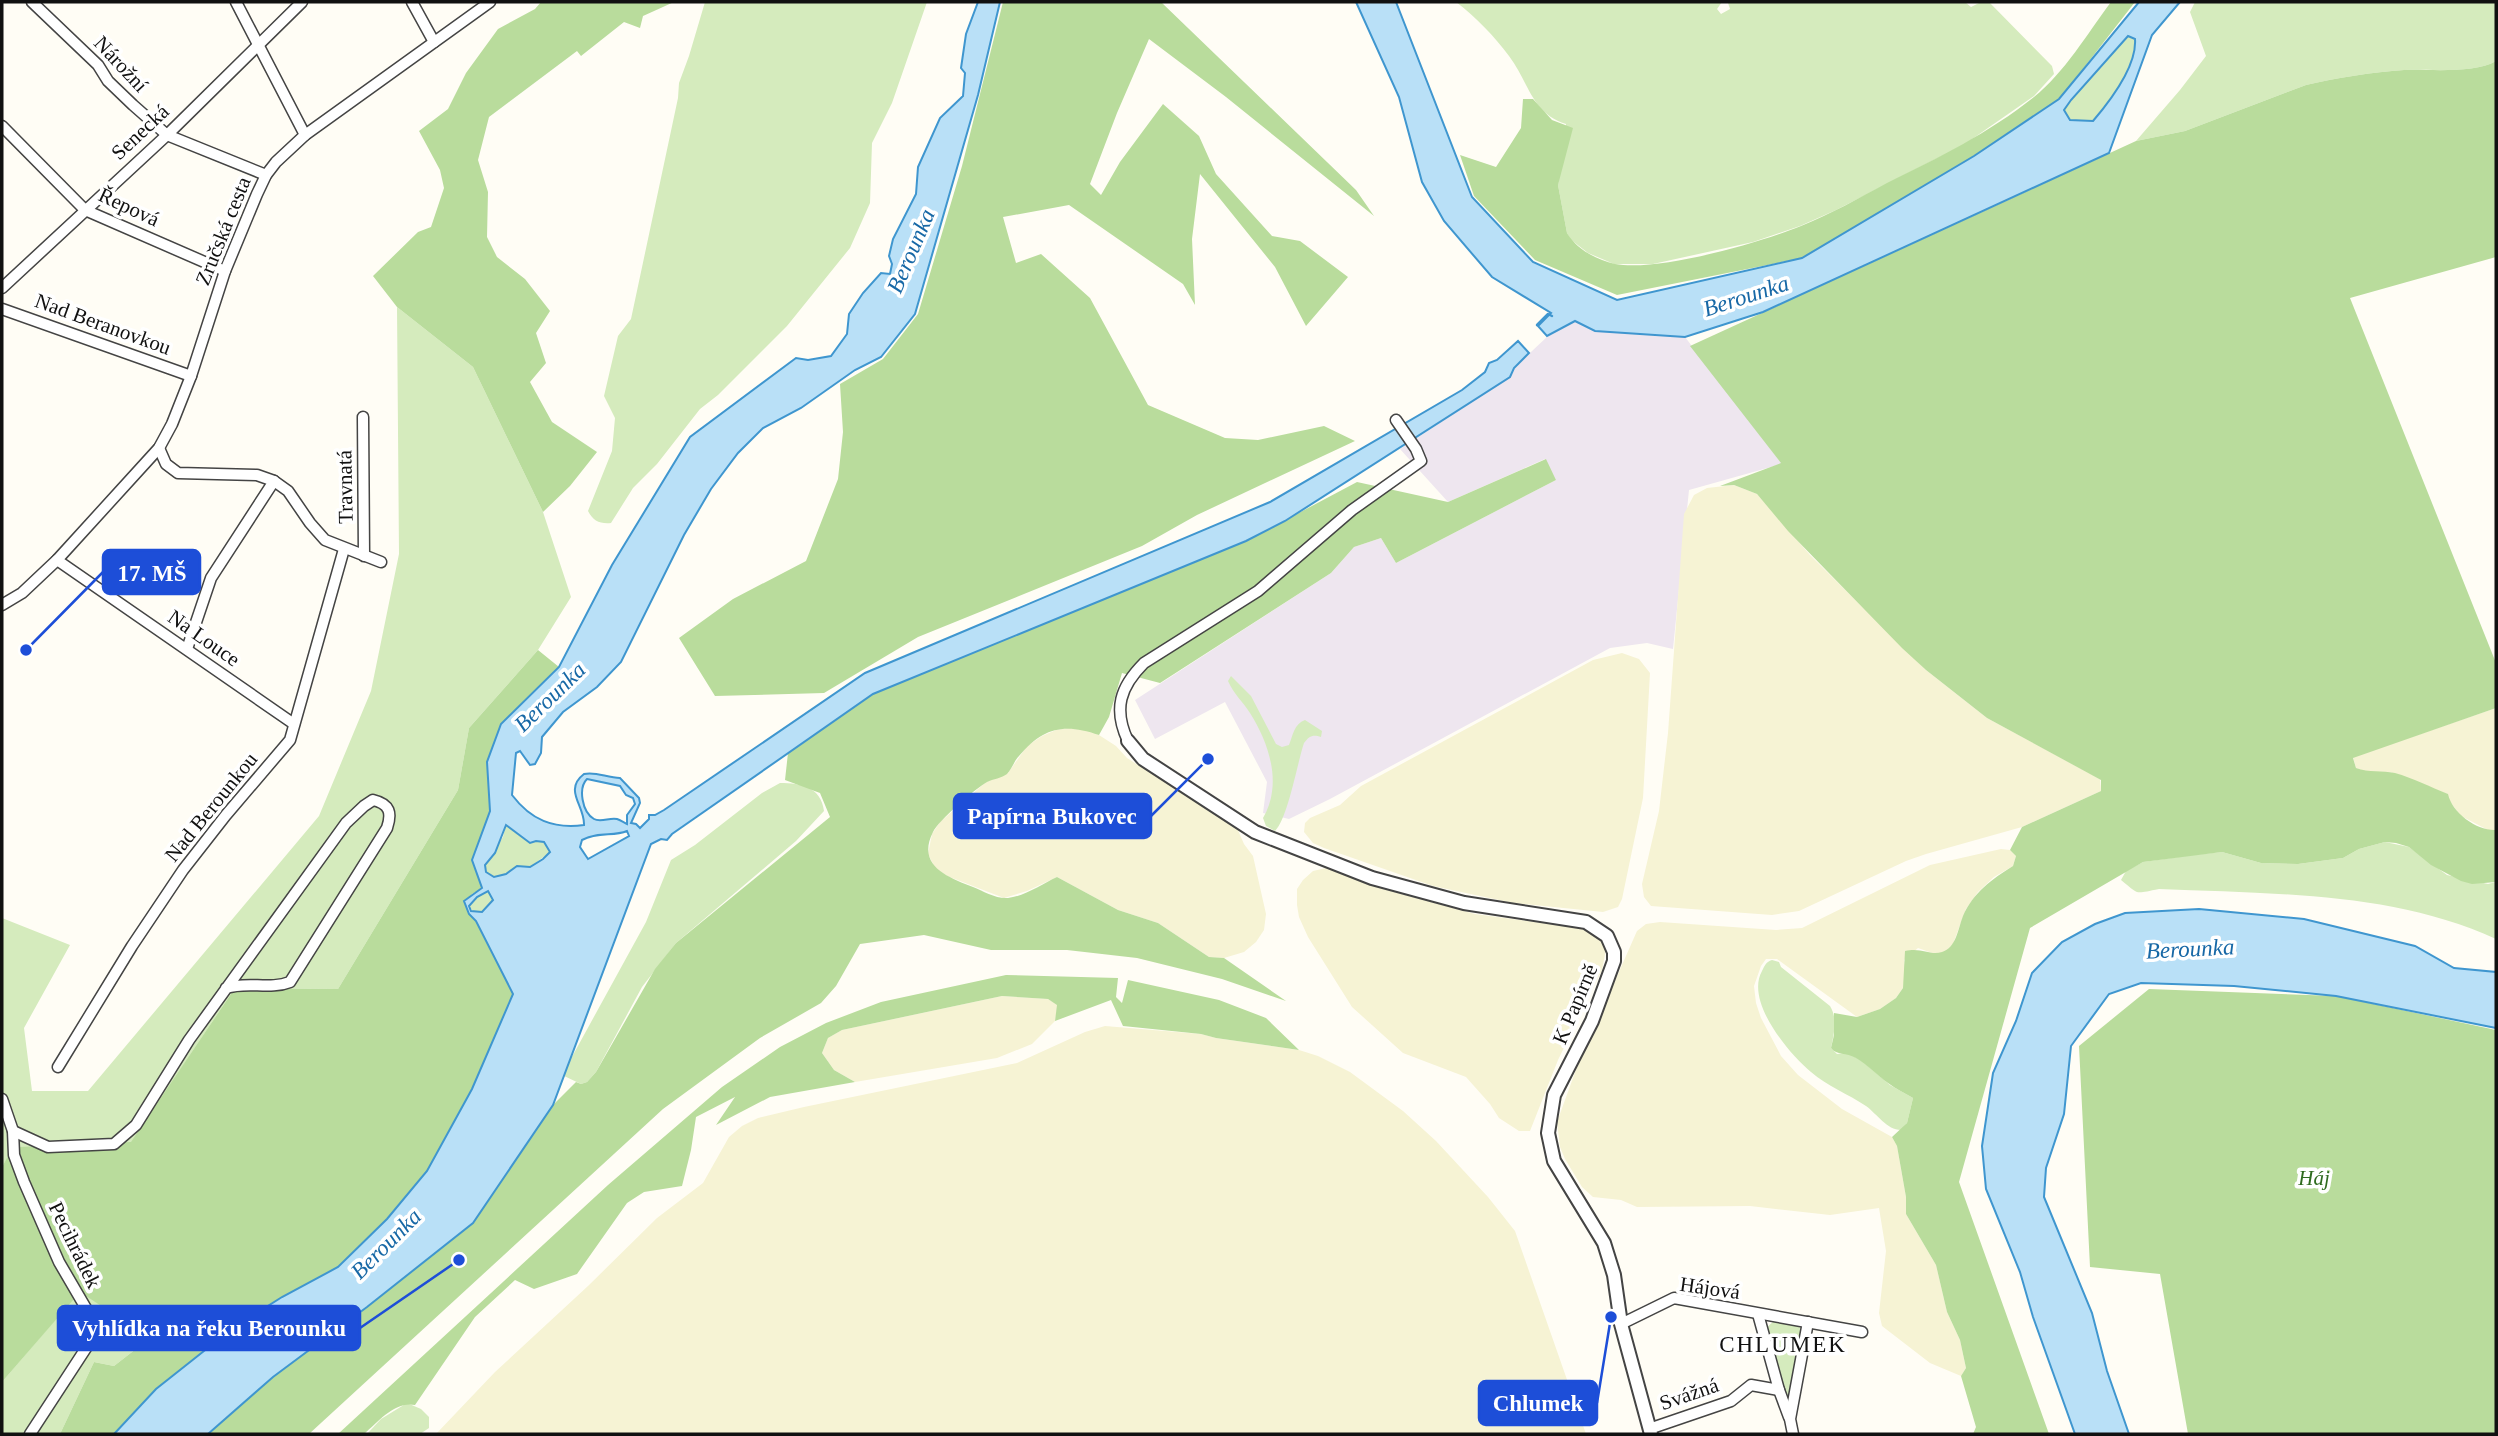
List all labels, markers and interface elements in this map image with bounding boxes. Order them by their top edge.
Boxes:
street label: Nárožní [89,31,153,97]
street label: Senecká [106,99,174,165]
street label: Zručská cesta [190,173,256,289]
street label: Řepová [95,183,164,232]
water label: Berounka [882,205,940,297]
water label: Berounka [1700,270,1792,322]
street label: Nad Beranovkou [32,288,175,360]
street label: Travnatá [332,449,358,524]
callout: 17. MŠ [103,550,200,594]
text: 17. MŠ [118,560,187,586]
street label: Na Louce [163,605,245,671]
water label: Berounka [509,657,591,737]
street label: Nad Berounkou [160,747,263,866]
callout: Papírna Bukovec [954,794,1151,838]
text: Papírna Bukovec [967,804,1137,829]
water label: Berounka [2145,934,2235,964]
street label: K Papírně [1547,960,1603,1048]
park label: Háj [2297,1166,2330,1190]
street label: Pecihrádek [44,1198,106,1293]
water label: Berounka [346,1204,426,1284]
street label: Hájová [1678,1272,1742,1304]
callout: Vyhlídka na řeku Berounku [58,1306,360,1350]
text: Vyhlídka na řeku Berounku [72,1316,346,1341]
district label: CHLUMEK [1719,1332,1847,1357]
street label: Svážná [1656,1373,1722,1415]
callout: Chlumek [1479,1381,1597,1425]
text: Chlumek [1493,1391,1584,1416]

